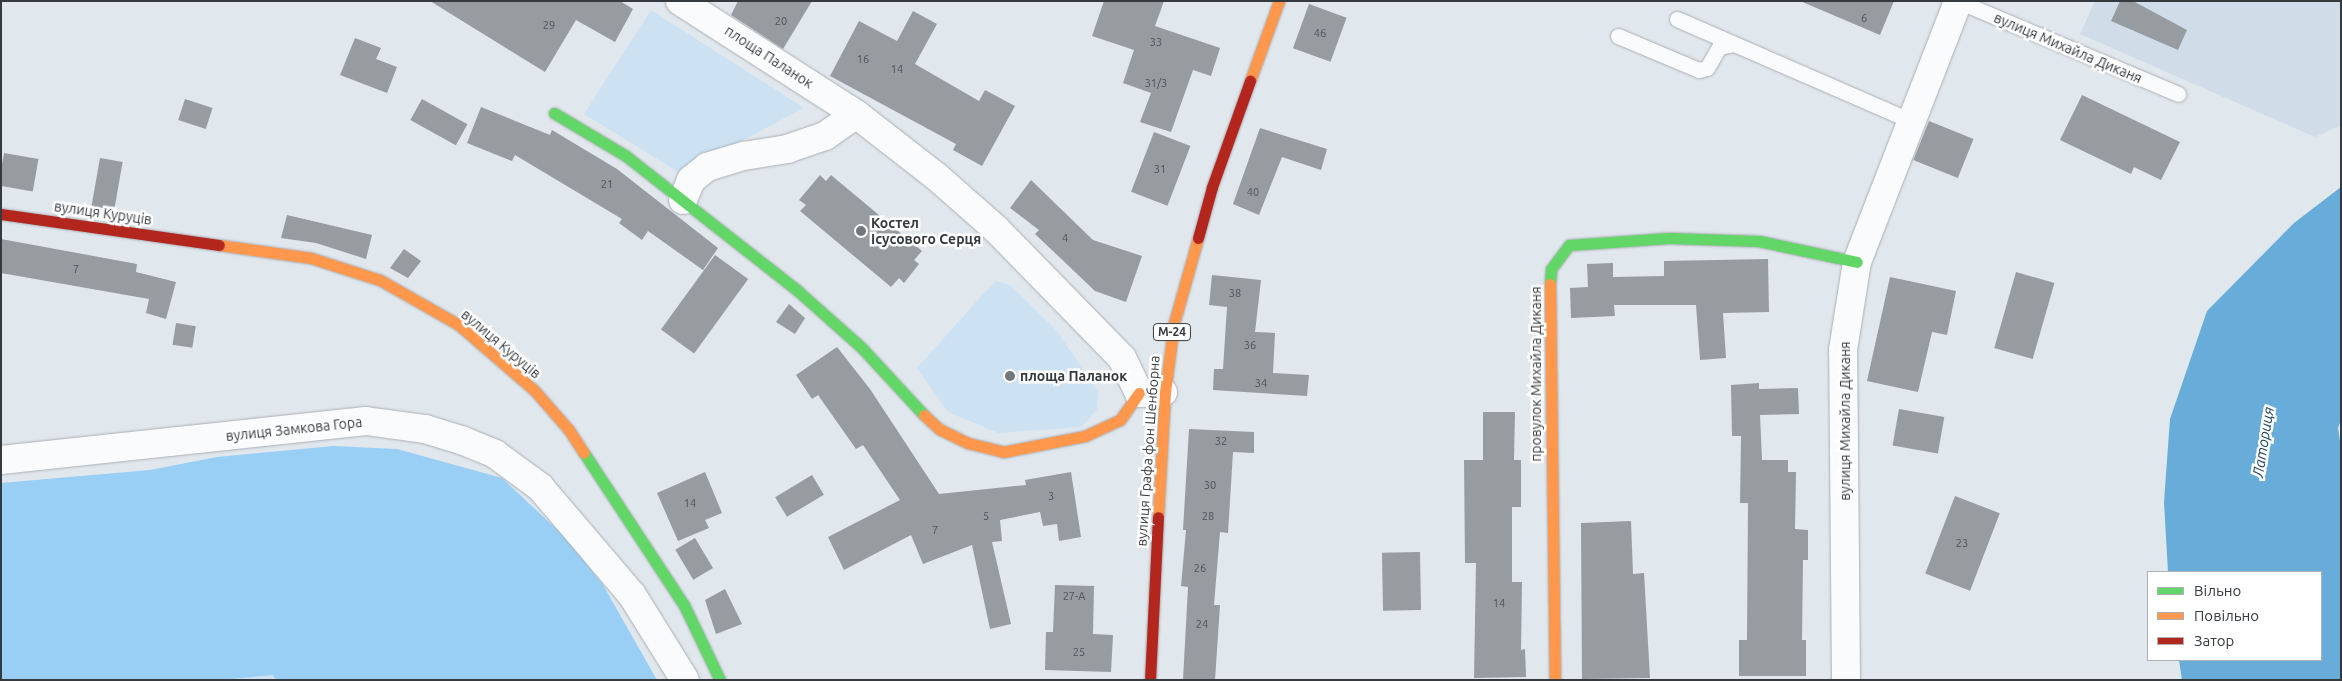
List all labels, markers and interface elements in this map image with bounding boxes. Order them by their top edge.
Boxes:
street label: вулиця Михайла Диканя [1991,9,2145,87]
house number: 6 [1861,11,1867,25]
house number: 20 [775,14,787,28]
house number: 29 [543,18,555,32]
street label: площа Паланок [722,22,816,92]
house number: 46 [1314,26,1326,40]
house number: 33 [1150,35,1162,49]
house number: 16 [857,52,869,66]
house number: 14 [891,62,903,76]
house number: 31/3 [1145,76,1167,90]
house number: 31 [1154,162,1166,176]
house number: 21 [601,177,613,191]
house number: 40 [1247,185,1259,199]
street label: вулиця Куруців [53,198,153,228]
place label: Костел Ісусового Серця [871,215,981,248]
marker: Костел Ісусового Серця [855,225,867,237]
house number: 4 [1062,231,1068,245]
house number: 7 [73,262,79,276]
house number: 38 [1229,286,1241,300]
street label: провулок Михайла Диканя [1528,286,1544,462]
street label: вулиця Куруців [458,306,544,382]
road number: М-24 [1152,322,1192,342]
house number: 36 [1244,338,1256,352]
street label: вулиця Михайла Диканя [1837,341,1853,501]
street label: вулиця Графа фон Шенборна [1133,355,1163,547]
place label: площа Паланок [1020,368,1127,384]
marker: площа Паланок [1004,370,1016,382]
house number: 34 [1255,376,1267,390]
water label: Латориця [2249,406,2277,478]
street label: вулиця Замкова Гора [225,413,363,445]
house number: 32 [1215,434,1227,448]
house number: 30 [1204,478,1216,492]
house number: 3 [1048,489,1054,503]
house number: 14 [684,496,696,510]
house number: 5 [983,509,989,523]
house number: 28 [1202,509,1214,523]
house number: 7 [932,523,938,537]
house number: 23 [1956,536,1968,550]
house number: 26 [1194,561,1206,575]
legend [2147,571,2322,661]
text: Вільно [2194,582,2241,599]
house number: 27-А [1063,589,1085,603]
house number: 14 [1493,596,1505,610]
text: Повільно [2194,607,2259,624]
house number: 24 [1196,617,1208,631]
text: Затор [2194,632,2234,649]
house number: 25 [1073,645,1085,659]

